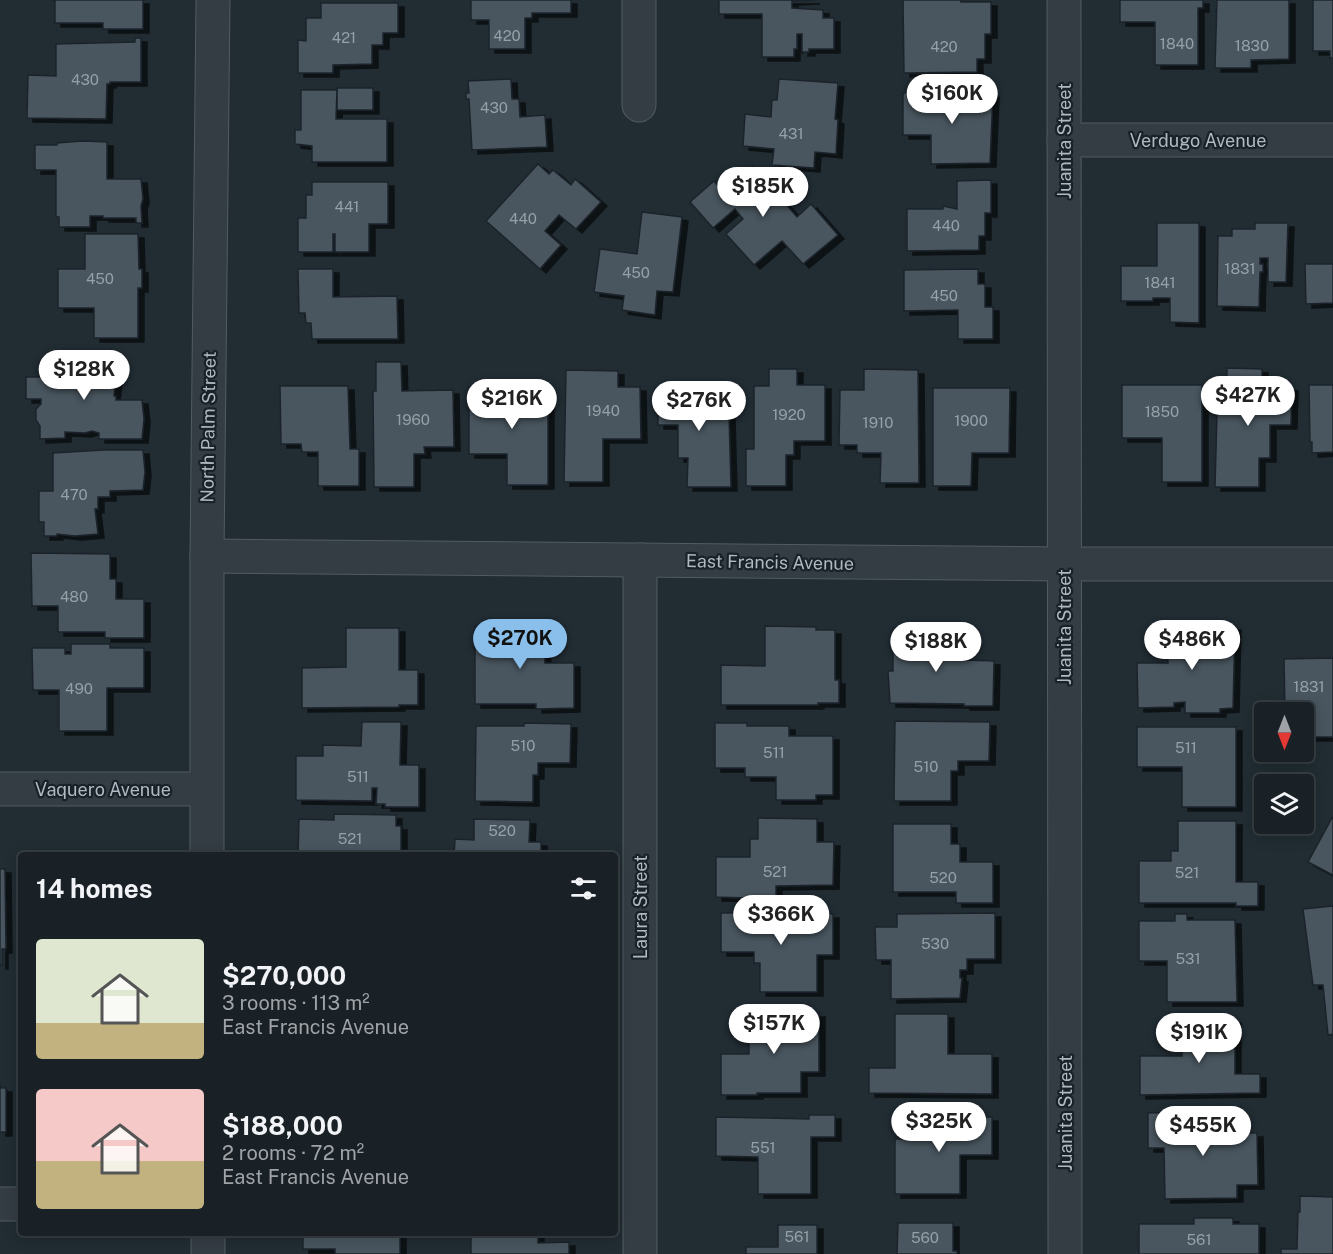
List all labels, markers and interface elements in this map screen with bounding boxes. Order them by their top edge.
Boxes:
house number: 420 [493,27,521,44]
house number: 421 [332,29,356,46]
house number: 1840 [1160,35,1194,52]
house number: 1830 [1235,37,1269,54]
house number: 420 [930,38,958,55]
house number: 430 [71,71,99,88]
pin: $160K [910,74,994,125]
text: $160K [921,81,983,105]
street label: Juanita Street [1054,83,1075,199]
house number: 430 [480,99,508,116]
house number: 431 [779,125,803,142]
street label: Verdugo Avenue [1130,130,1266,151]
pin: $185K [721,167,805,218]
text: $185K [731,174,795,198]
house number: 441 [335,198,359,215]
house number: 440 [509,210,537,227]
house number: 440 [932,217,960,234]
house number: 1831 [1224,260,1256,277]
house number: 450 [622,264,650,281]
house number: 450 [86,270,114,287]
house number: 1841 [1144,274,1176,291]
house number: 450 [930,287,958,304]
pin: $128K [42,350,126,401]
street label: North Palm Street [196,351,220,503]
text: $128K [53,357,115,381]
pin: $427K [1206,376,1290,427]
pin: $216K [470,379,554,430]
pin: $276K [657,381,741,432]
text: $427K [1215,383,1281,407]
text: $216K [481,386,543,410]
text: $276K [666,388,732,412]
house number: 1940 [586,402,620,419]
house number: 1850 [1145,403,1179,420]
house number: 1920 [772,406,806,423]
house number: 1960 [396,411,430,428]
house number: 1900 [954,412,988,429]
house number: 1910 [863,414,893,431]
house number: 470 [60,486,88,503]
street label: East Francis Avenue [686,550,854,574]
street label: Juanita Street [1054,569,1075,685]
house number: 480 [60,588,88,605]
pin: $270K [478,619,562,670]
pin: $486K [1150,620,1234,671]
pin: $188K [894,622,978,673]
text: $270K [487,626,553,650]
text: $486K [1158,627,1226,651]
text: $188K [904,629,968,653]
house number: 1831 [1293,678,1325,695]
house number: 490 [65,680,93,697]
north arrow [1254,702,1314,762]
map controls [1254,702,1314,834]
house number: 510 [511,737,535,754]
house number: 511 [1175,739,1197,756]
house number: 511 [763,744,785,761]
house number: 510 [914,758,938,775]
house number: 511 [347,768,369,785]
button: layers [1254,774,1314,834]
street label: Vaquero Avenue [35,779,171,800]
house number: 520 [488,822,516,839]
house number: 521 [338,830,362,847]
street label: Laura Street [630,855,651,959]
house number: 521 [763,863,787,880]
house number: 521 [1175,864,1199,881]
house number: 520 [929,869,957,886]
icon: filters [567,872,600,905]
text: 14 homes [36,873,152,904]
pin: $366K [739,895,823,946]
text: $366K [747,902,815,926]
house number: 530 [921,935,949,952]
house number: 531 [1175,950,1201,967]
text: $270,000 [222,960,346,991]
icon: home [84,963,156,1035]
text: 3 rooms · 113 m² [222,991,370,1015]
pin: $157K [732,1004,816,1055]
text: $157K [743,1011,805,1035]
pin: $191K [1157,1013,1241,1064]
text: East Francis Avenue [222,1015,409,1039]
text: $191K [1170,1020,1228,1044]
street label: Juanita Street [1055,1055,1076,1171]
pin: $325K [897,1102,981,1153]
pin: $455K [1161,1106,1245,1157]
text: $325K [905,1109,973,1133]
text: $188,000 [222,1110,343,1141]
icon: home [84,1113,156,1185]
text: $455K [1169,1113,1237,1137]
house number: 551 [750,1139,776,1156]
text: 2 rooms · 72 m² [222,1141,364,1165]
text: East Francis Avenue [222,1165,409,1189]
house number: 561 [784,1228,810,1245]
house number: 560 [911,1229,939,1246]
house number: 561 [1186,1231,1212,1248]

